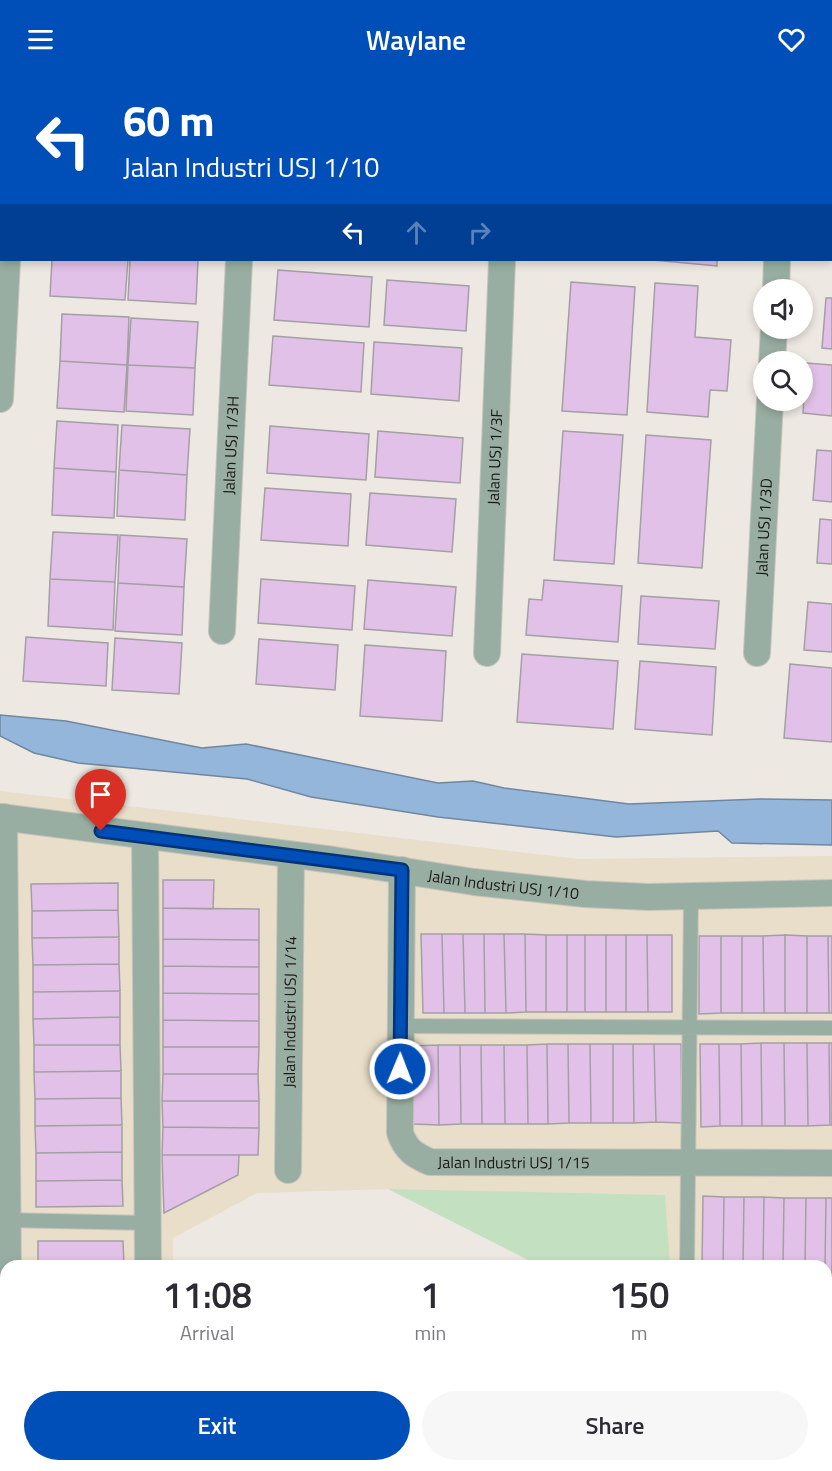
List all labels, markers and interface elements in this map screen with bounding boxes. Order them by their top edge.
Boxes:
text: Waylane [366,19,466,60]
icon: menu [24,23,57,56]
icon: heart [775,23,808,56]
text: 60 m [123,88,215,152]
icon: left [24,102,102,180]
text: Jalan Industri USJ 1/10 [123,146,379,187]
icon: left [337,216,370,249]
icon: ahead [400,216,433,249]
icon: right [463,216,496,249]
map controls [753,279,813,411]
button: sound [753,279,813,339]
button: search [753,351,813,411]
street label: Jalan USJ 1/3H [216,395,245,495]
street label: Jalan USJ 1/3F [481,409,508,506]
street label: Jalan USJ 1/3D [749,477,778,577]
pin [75,769,126,831]
icon: arrive [84,778,117,811]
street label: Jalan Industri USJ 1/10 [426,863,580,905]
street label: Jalan Industri USJ 1/14 [277,936,302,1088]
position arrow [368,1037,432,1101]
street label: Jalan Industri USJ 1/15 [438,1150,590,1174]
text: 11:08 [163,1267,252,1322]
text: 1 [420,1267,440,1322]
text: 150 [609,1267,669,1322]
text: Arrival [180,1317,234,1348]
text: min [414,1317,446,1348]
text: m [631,1317,647,1348]
button: Exit [24,1391,410,1460]
button: Share [422,1391,808,1460]

